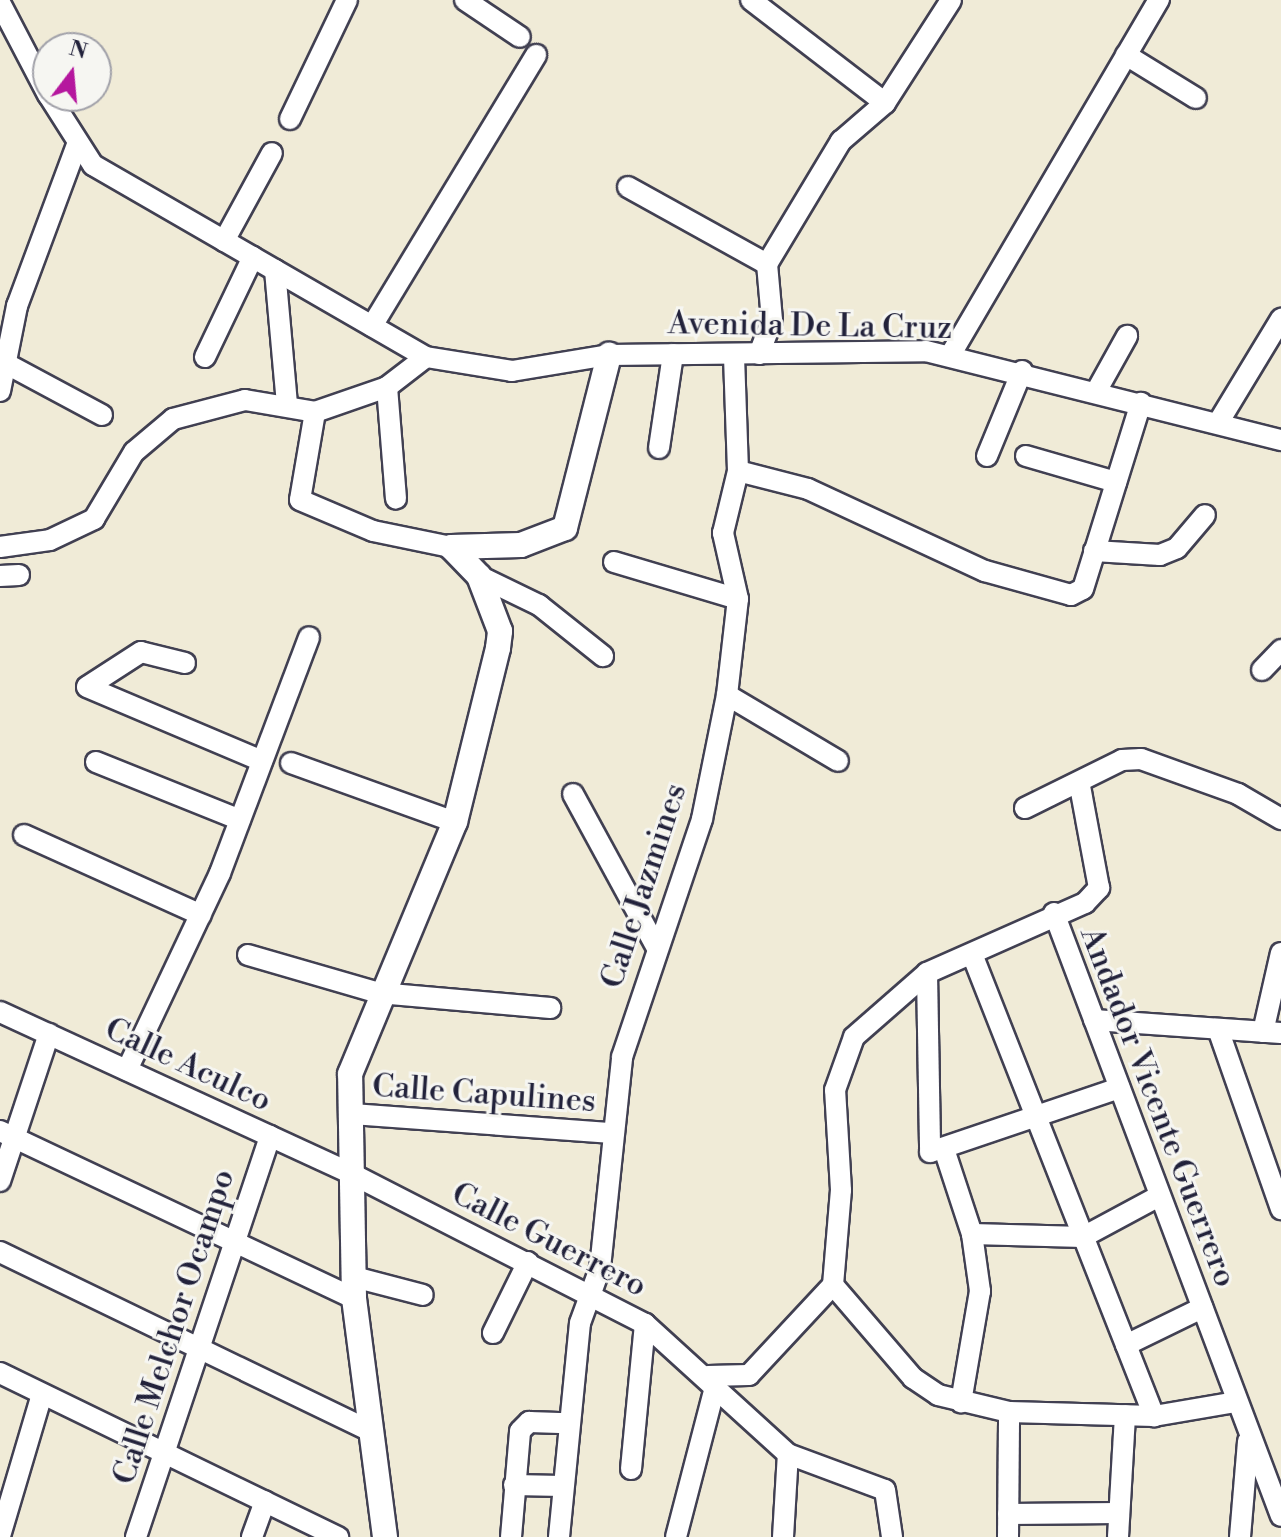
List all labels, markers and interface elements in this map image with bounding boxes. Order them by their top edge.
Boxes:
north arrow [32,32,112,112]
text: N [66,35,90,66]
street label: Avenida De La Cruz [667,304,953,348]
street label: Calle Jazmines [593,779,695,993]
street label: Andador Vicente Guerrero [1072,922,1244,1292]
street label: Calle Aculco [99,1010,277,1120]
street label: Calle Capulines [371,1067,597,1121]
street label: Calle Melchor Ocampo [105,1165,243,1489]
street label: Calle Guerrero [445,1174,653,1306]

